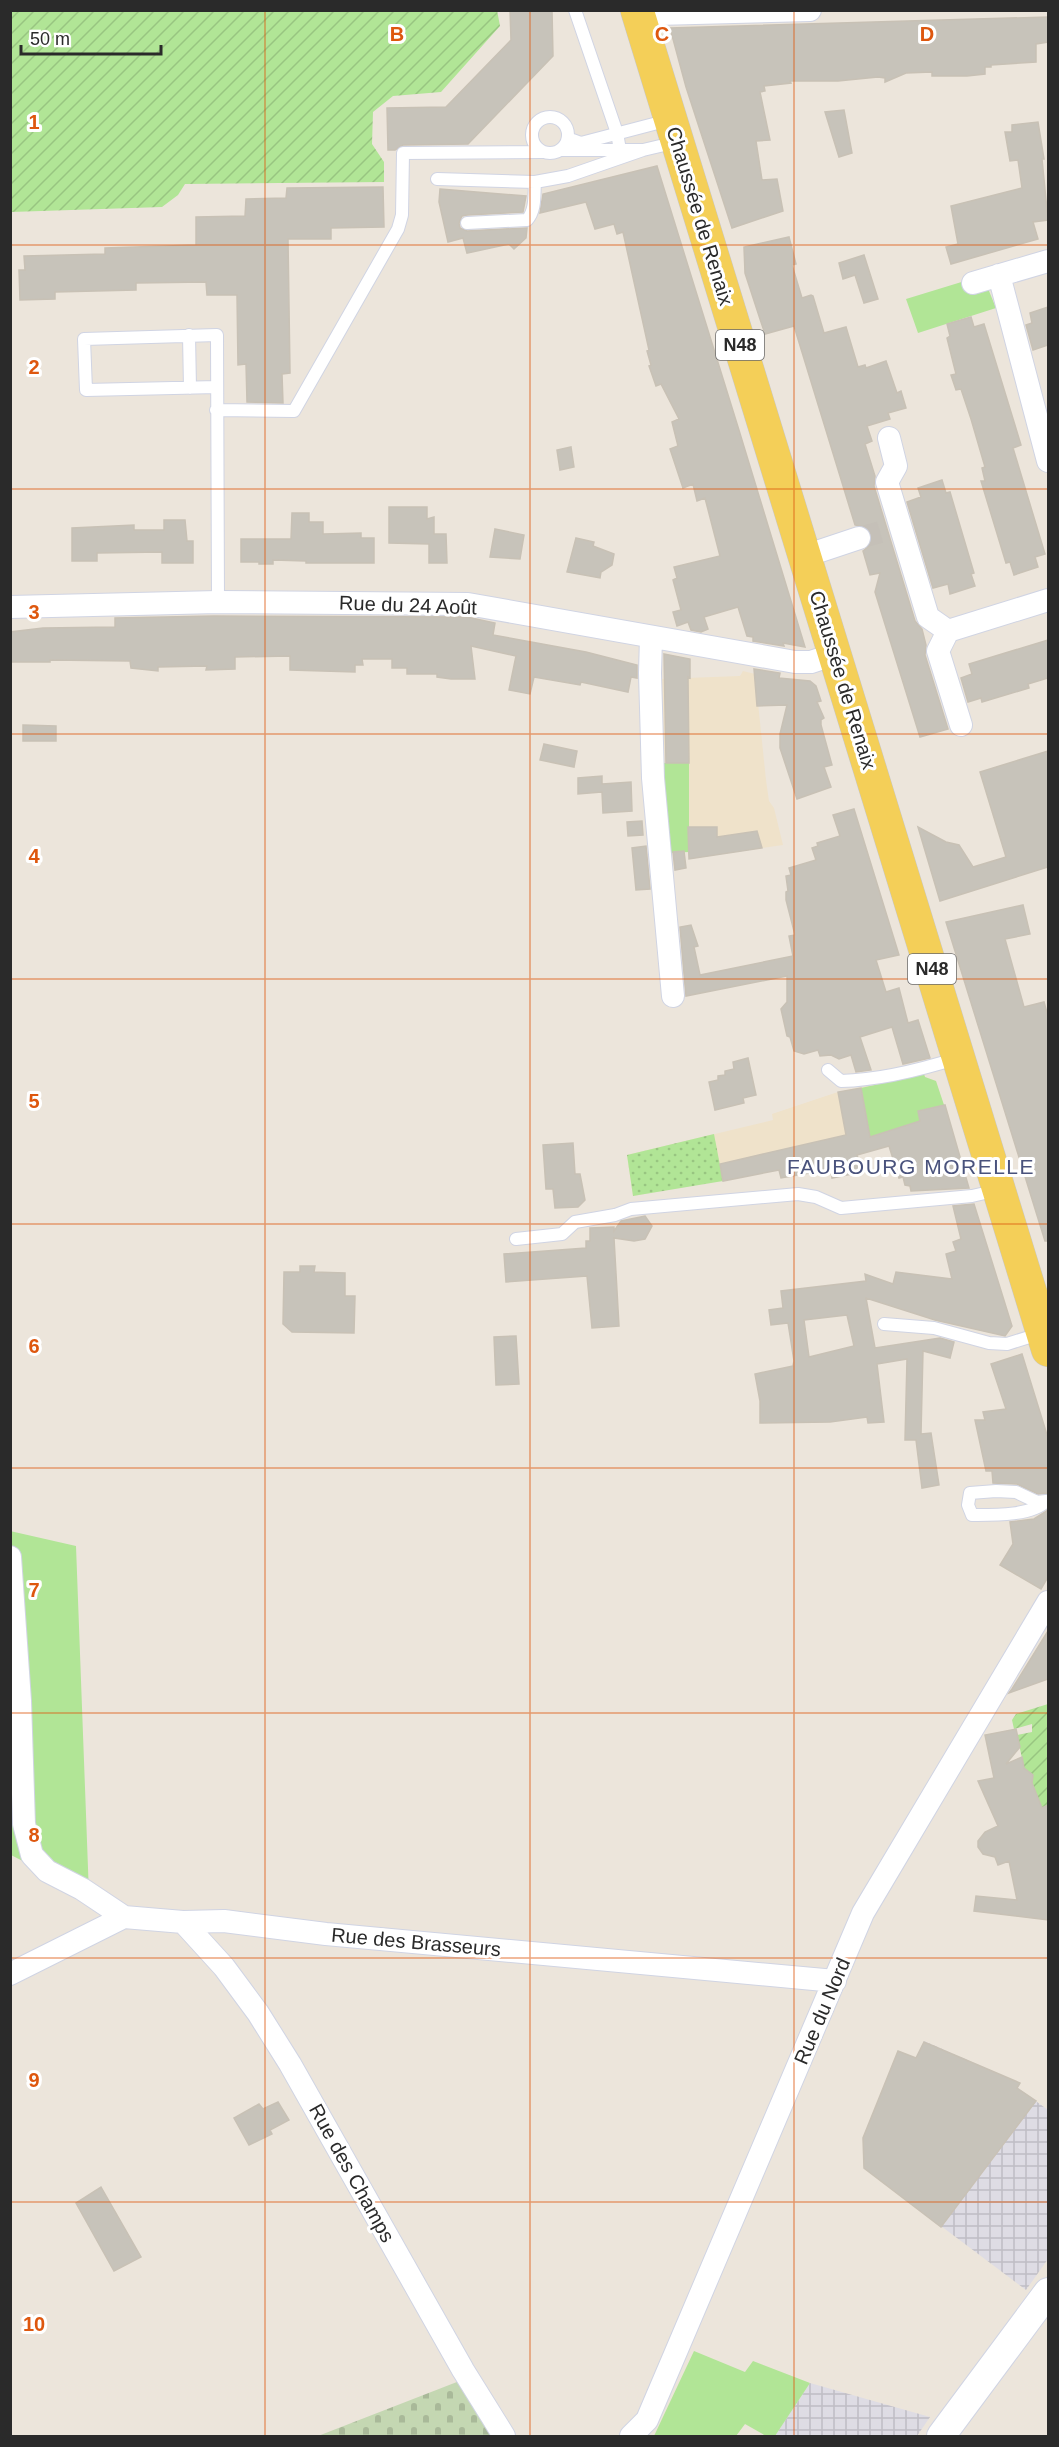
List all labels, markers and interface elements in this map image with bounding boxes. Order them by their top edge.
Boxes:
scale bar [21,18,160,56]
text: B [390,23,404,45]
text: C [655,23,669,45]
text: D [920,23,934,45]
text: 50 m [30,29,70,49]
text: 1 [28,111,40,133]
street label: Chaussée de Renaix [662,124,738,308]
road number: N48 [716,330,764,360]
text: 2 [28,356,40,378]
street label: Chaussée de Renaix [805,588,881,772]
street label: Rue du 24 Août [339,592,478,618]
text: 3 [28,601,40,623]
text: 4 [28,845,40,867]
road number: N48 [908,954,956,984]
text: 5 [28,1090,40,1112]
district label: FAUBOURG MORELLE [787,1155,1035,1178]
text: 6 [28,1335,40,1357]
text: 7 [28,1579,40,1601]
text: 8 [28,1824,40,1846]
street label: Rue des Brasseurs [330,1924,502,1960]
street label: Rue du Nord [790,1955,854,2067]
text: 9 [28,2069,40,2091]
street label: Rue des Champs [305,2100,399,2246]
text: 10 [23,2313,45,2335]

